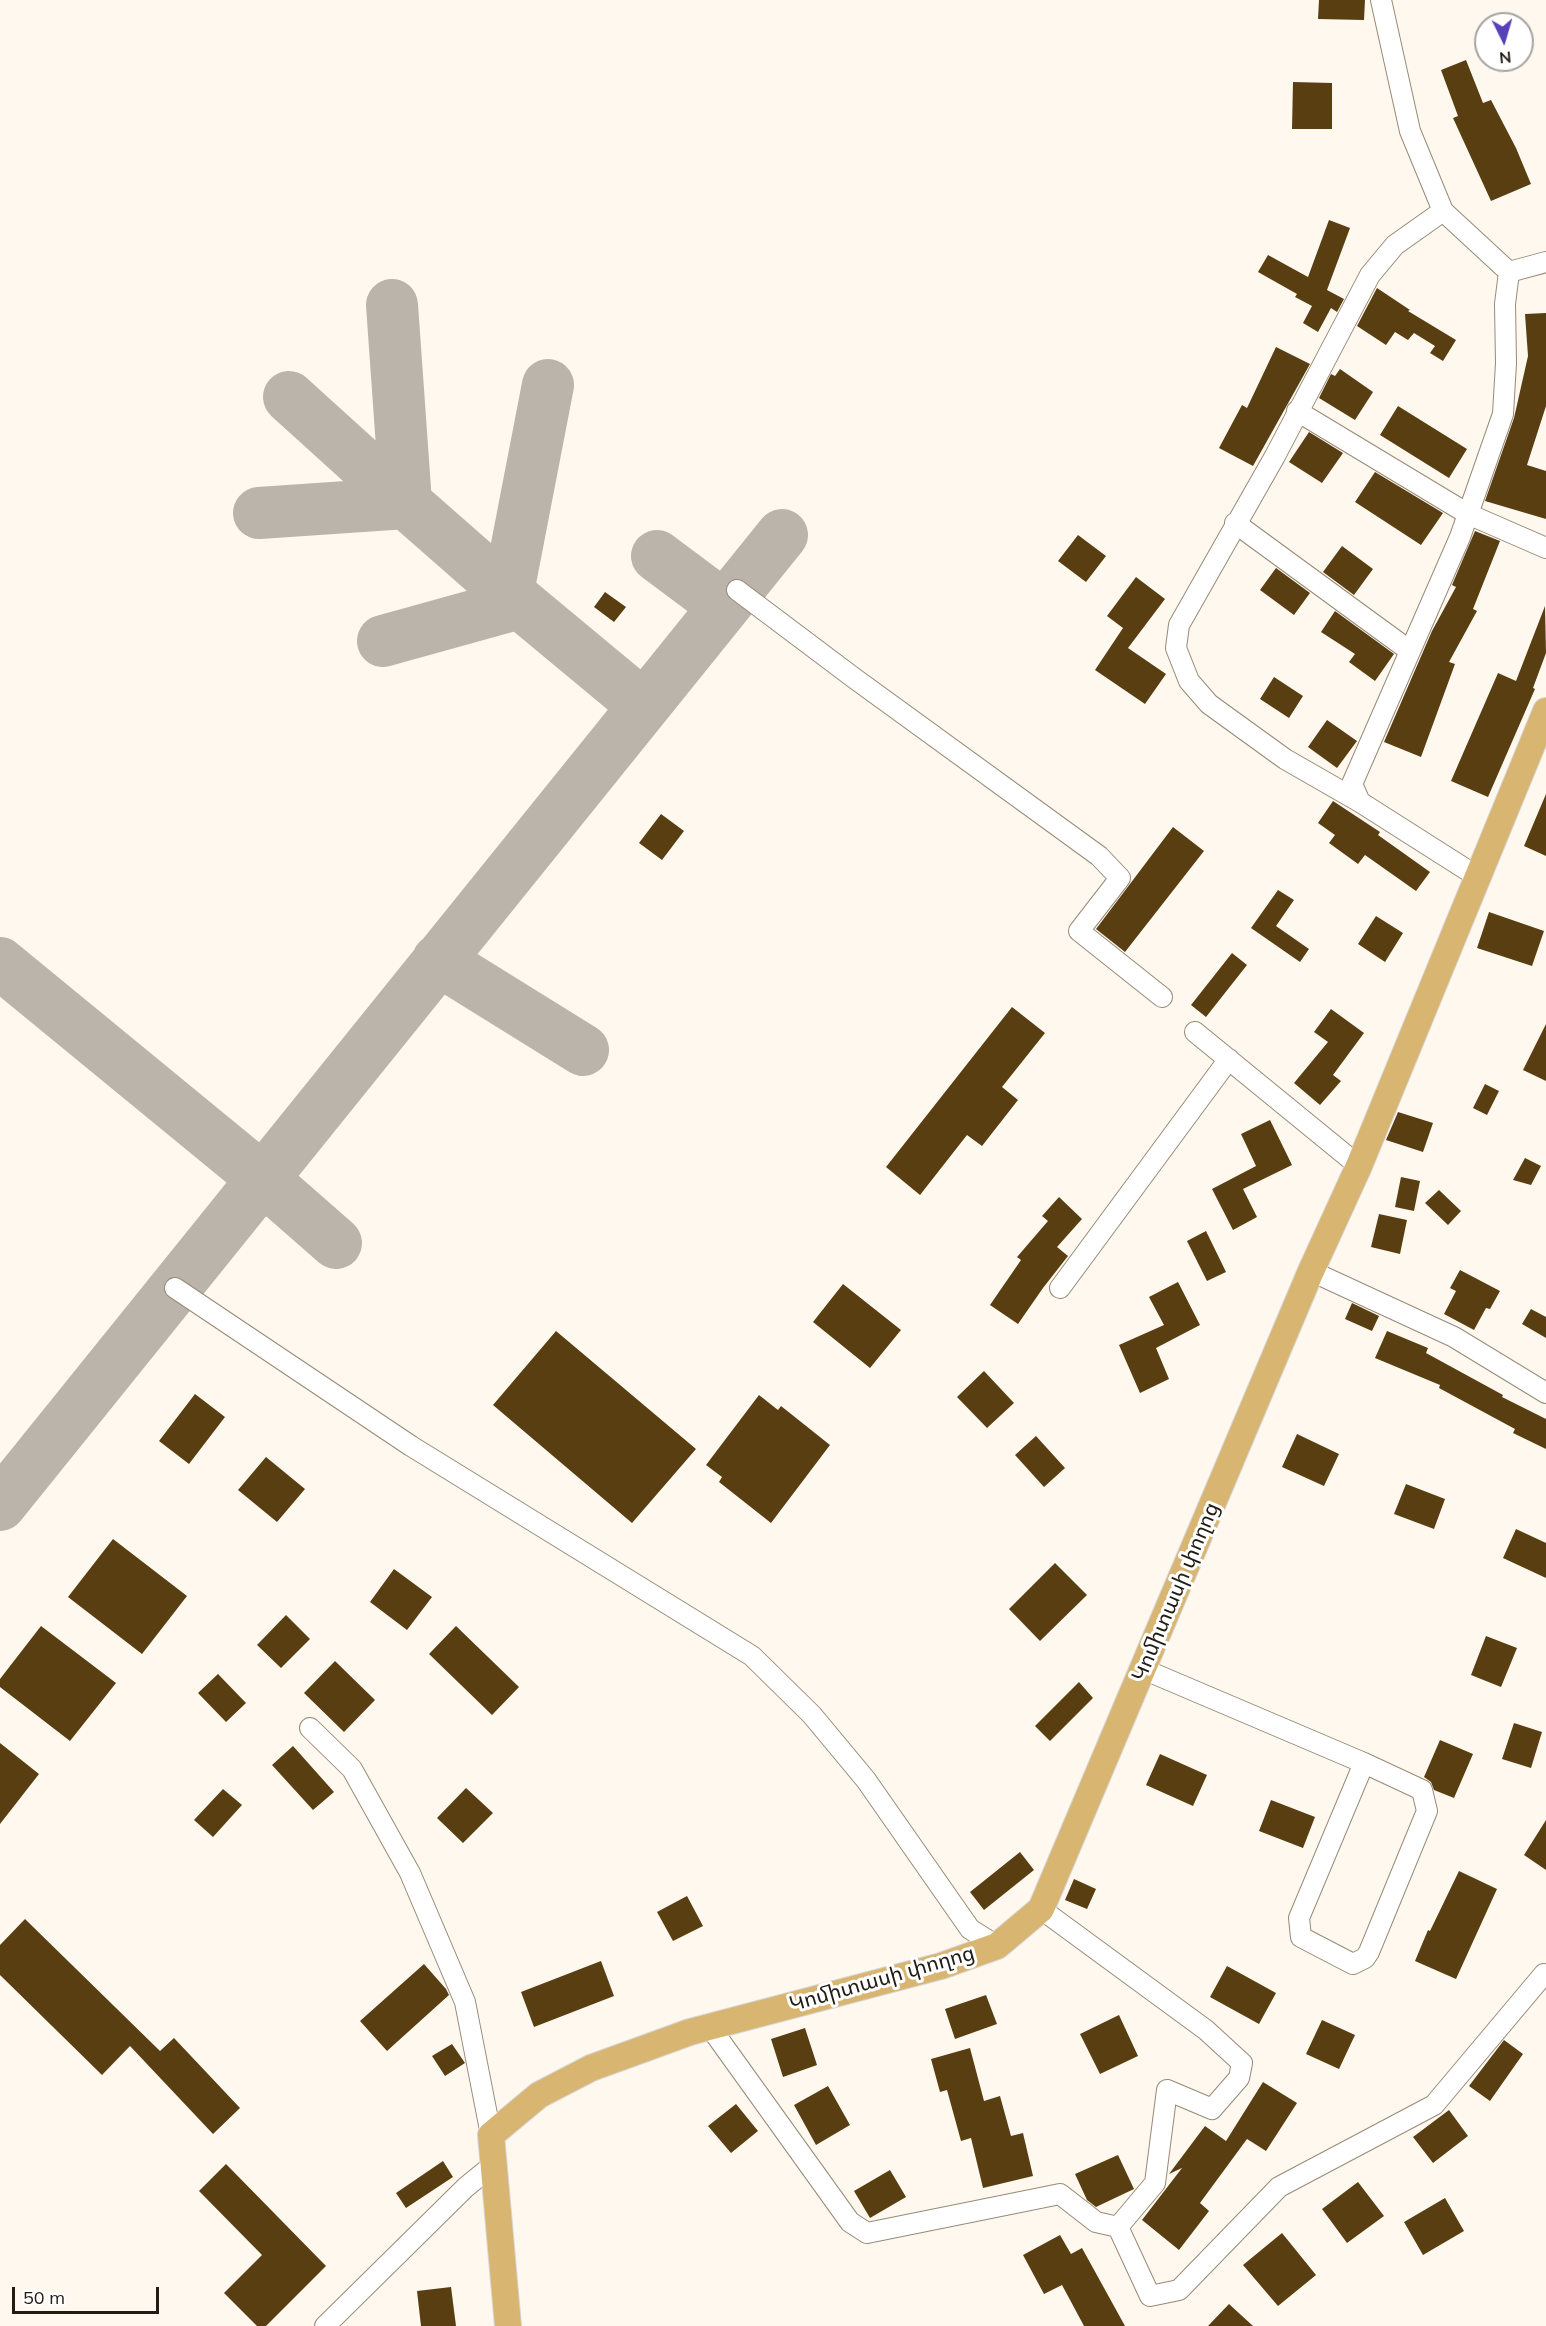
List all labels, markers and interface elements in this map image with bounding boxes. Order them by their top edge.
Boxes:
north arrow [1474,12,1534,72]
text: N [1498,47,1512,68]
street label: Կոմիտասի փողոց [1127,1499,1225,1685]
street label: Կոմիտասի փողոց [786,1940,978,2018]
scale bar [15,2275,162,2313]
text: 50 m [23,2286,65,2309]

